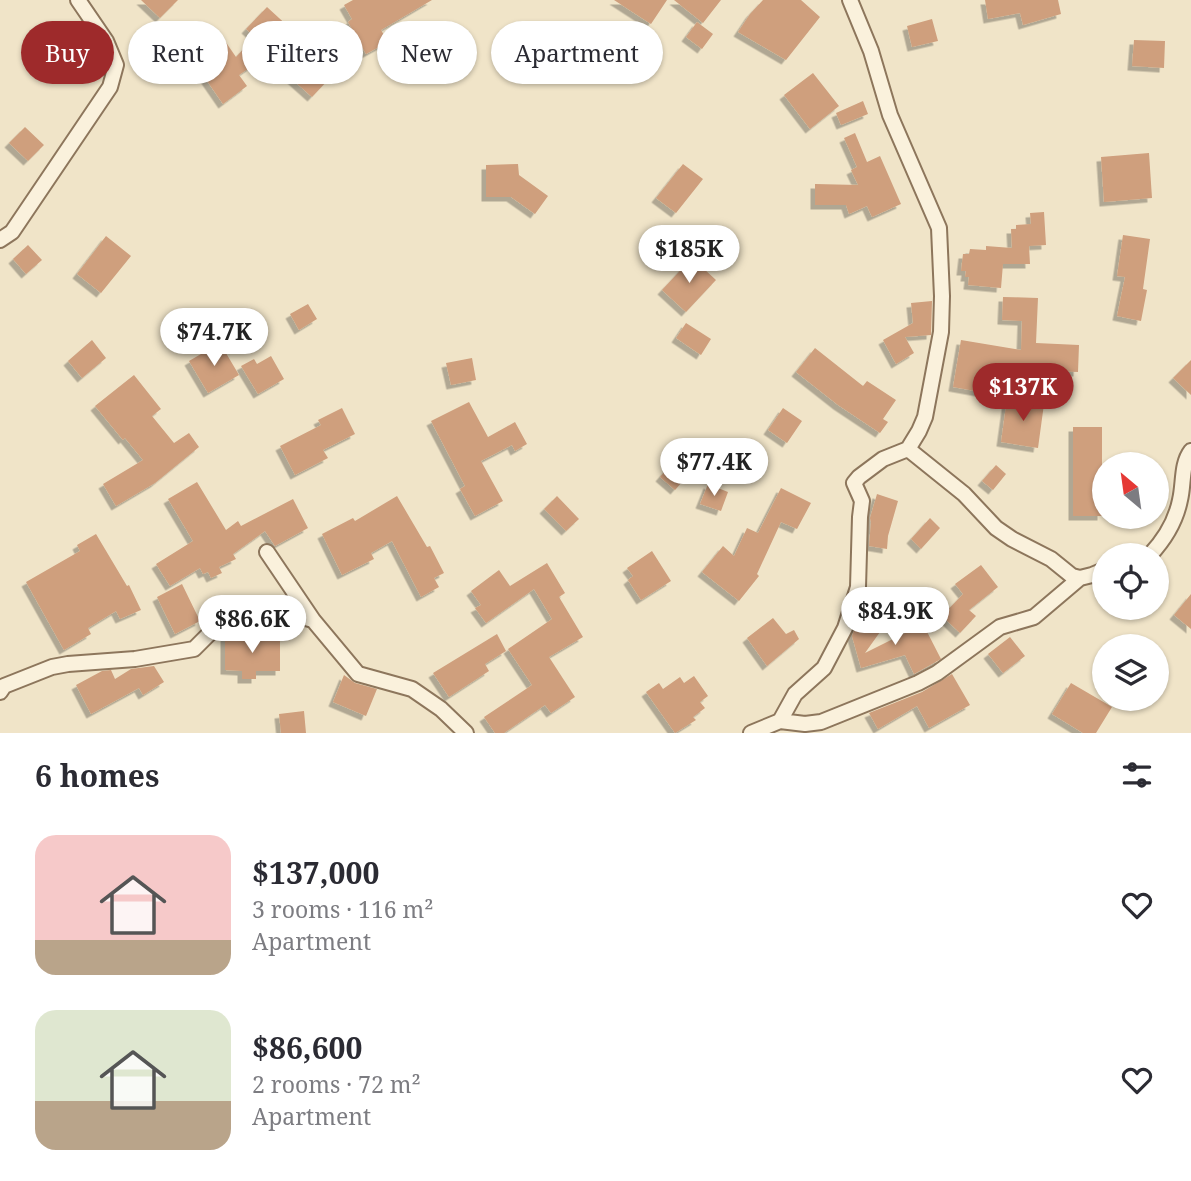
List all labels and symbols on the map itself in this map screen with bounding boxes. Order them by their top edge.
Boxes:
pin: $185K [640,226,738,285]
pin: $74.7K [157,308,271,368]
pin: $137K [974,364,1072,423]
pin: $77.4K [657,438,771,498]
north arrow [1092,452,1169,528]
pin: $84.9K [838,588,952,647]
pin: $86.6K [195,596,309,655]

